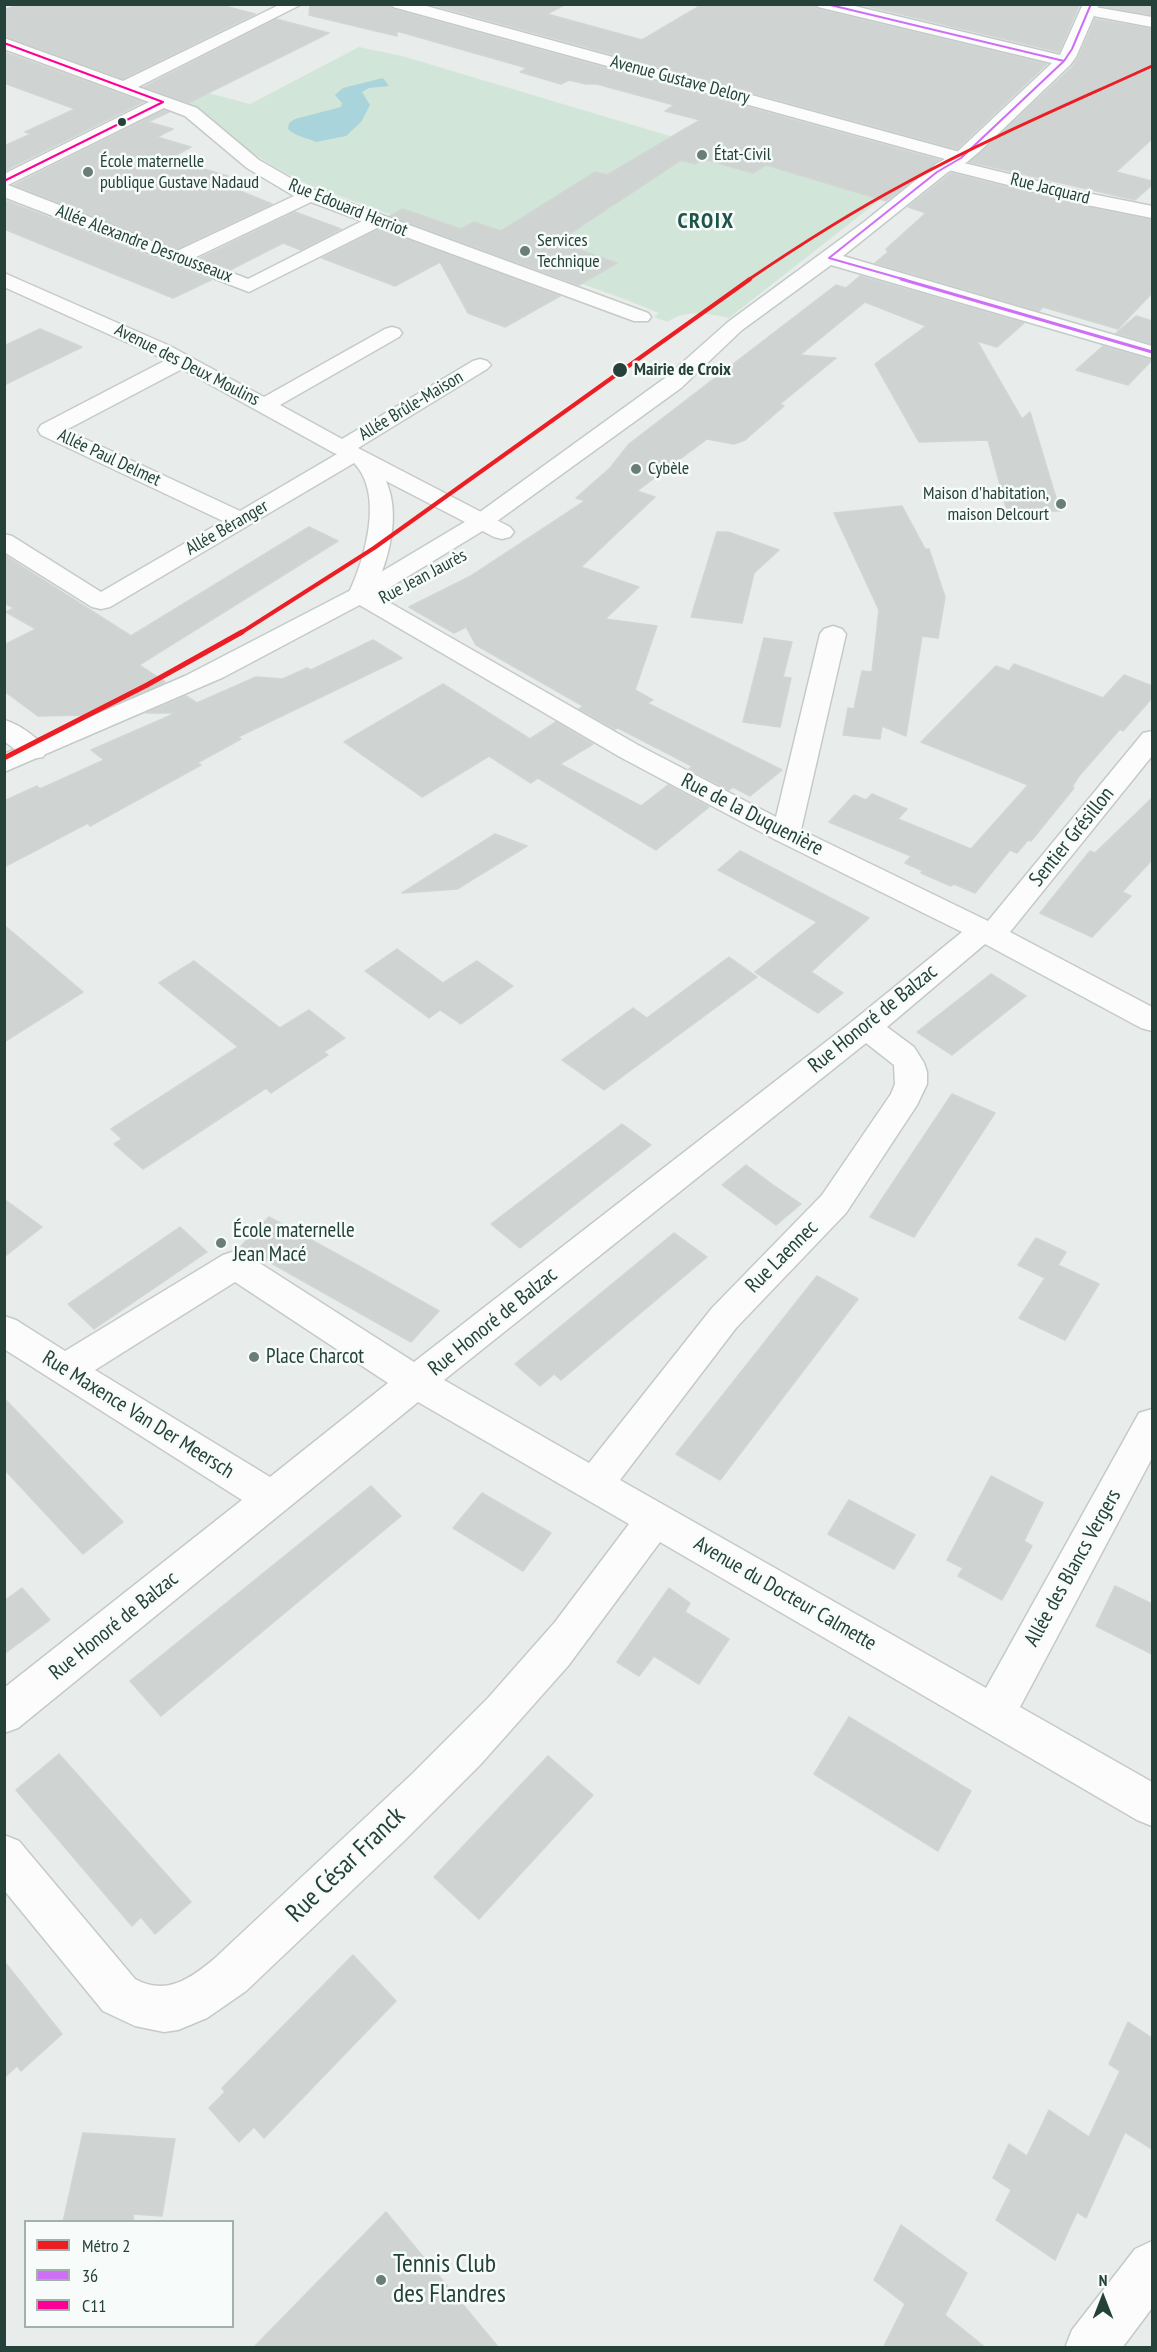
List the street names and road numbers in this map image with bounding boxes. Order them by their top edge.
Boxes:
street label: Avenue Gustave Delory [608,51,752,109]
street label: Rue Jacquard [1008,169,1092,209]
street label: Rue Edouard Herriot [285,174,411,242]
street label: Allée Alexandre Desrousseaux [53,200,235,288]
street label: Avenue des Deux Moulins [111,319,263,411]
street label: Allée Brûle-Maison [355,366,467,446]
street label: Allée Paul Delmet [54,425,164,491]
street label: Allée Béranger [182,496,272,560]
street label: Rue Jean Jaurès [375,545,471,609]
street label: Rue de la Duquenière [677,768,827,862]
street label: Sentier Grésillon [1024,782,1120,892]
street label: Rue Honoré de Balzac [803,959,943,1079]
street label: Rue Laennec [740,1215,824,1299]
street label: Rue Honoré de Balzac [423,1262,563,1382]
street label: Rue Maxence Van Der Meersch [37,1346,239,1484]
street label: Allée des Blancs Vergers [1019,1485,1127,1651]
street label: Avenue du Docteur Calmette [689,1531,881,1657]
street label: Rue Honoré de Balzac [44,1566,184,1686]
street label: Rue César Franck [280,1801,412,1929]

